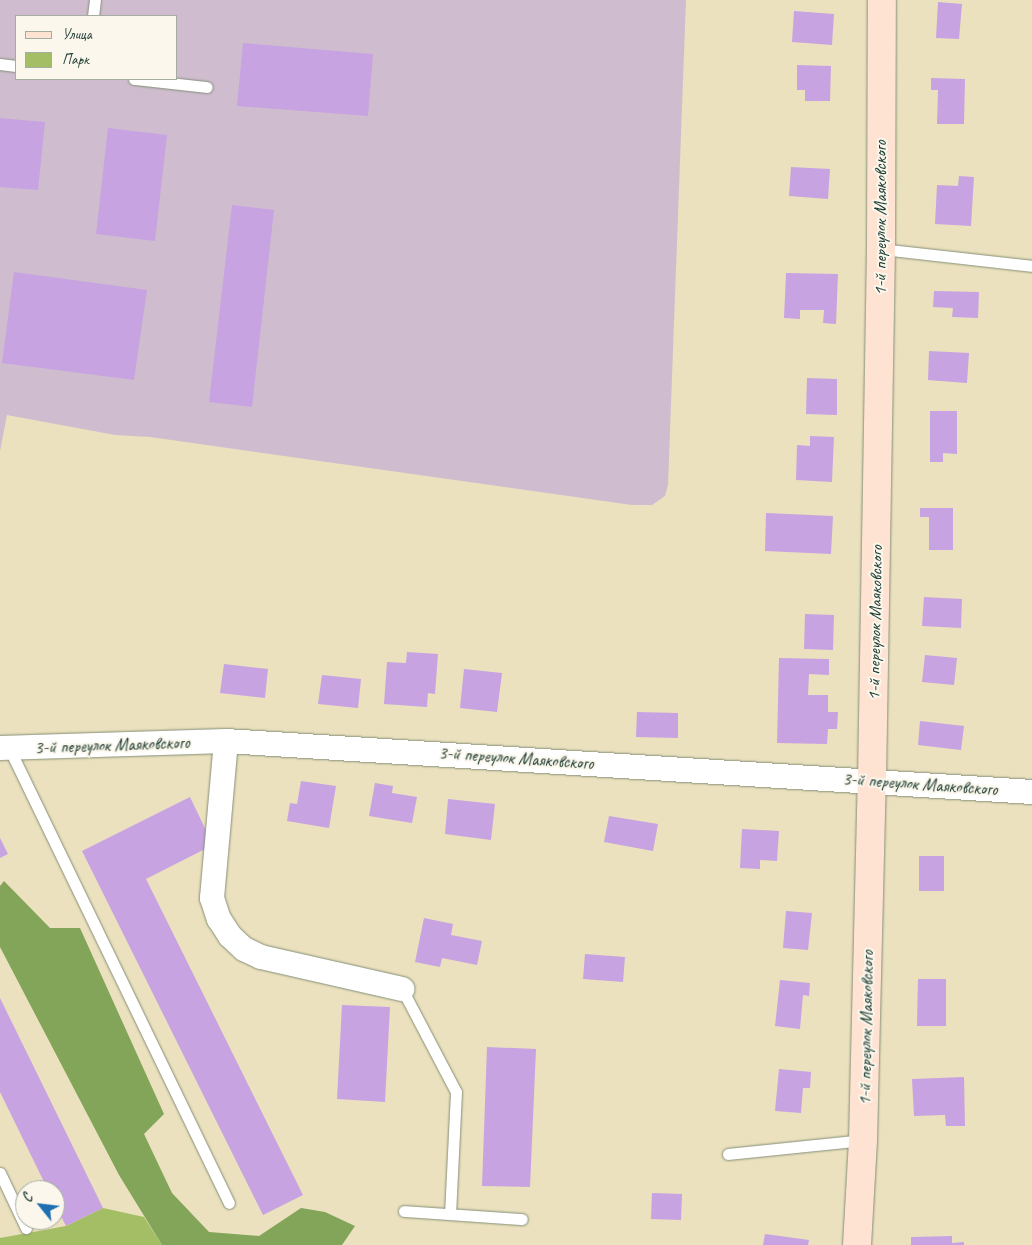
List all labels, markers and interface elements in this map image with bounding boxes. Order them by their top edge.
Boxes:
legend [15,15,178,80]
text: Улица [62,25,92,44]
text: Парк [62,50,89,69]
street label: 1-й переулок Маяковского [869,140,891,296]
street label: 1-й переулок Маяковского [863,545,887,701]
street label: 3-й переулок Маяковского [34,731,190,759]
street label: 3-й переулок Маяковского [438,742,594,774]
street label: 3-й переулок Маяковского [842,768,998,800]
street label: 1-й переулок Маяковского [854,950,878,1106]
north arrow [15,1180,65,1230]
text: С [18,1191,36,1205]

